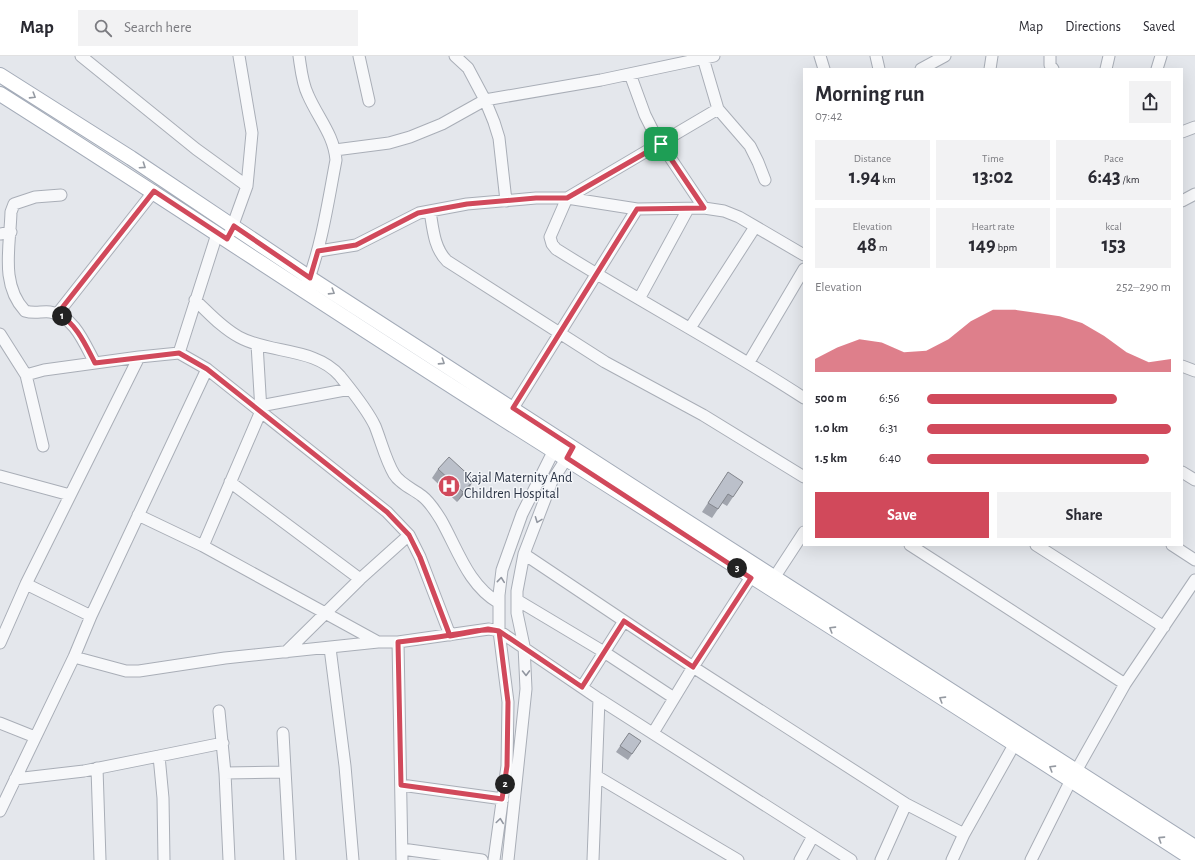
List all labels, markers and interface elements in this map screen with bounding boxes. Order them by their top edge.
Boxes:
search box [78,10,358,46]
icon: search [92,17,114,39]
text: Map [20,18,54,37]
text: Search here [124,20,192,35]
text: Map [1019,20,1043,34]
text: Directions [1065,20,1121,34]
text: Saved [1143,20,1175,34]
button: share [1129,81,1171,123]
text: Morning run [815,83,925,105]
one-way arrow [29,91,36,99]
text: 07:42 [815,110,842,123]
pin [644,127,678,161]
icon: arrive [650,133,672,155]
text: Distance [854,153,891,164]
text: Time [982,153,1004,164]
text: Pace [1104,153,1124,164]
one-way arrow [138,161,145,168]
text: 1.94 [849,167,880,187]
text: 13:02 [973,167,1013,187]
text: 6:43 [1088,167,1121,187]
text: km [880,174,896,185]
text: /km [1121,174,1140,185]
text: Elevation [852,221,892,232]
text: Heart rate [971,221,1015,232]
text: kcal [1105,221,1122,232]
text: 48 [857,235,877,255]
text: 149 [969,235,996,255]
text: 153 [1101,235,1126,255]
text: m [877,242,888,253]
text: bpm [996,242,1017,253]
text: Elevation [815,281,862,294]
text: 252–290 m [1116,281,1171,294]
one-way arrow [328,287,335,294]
pin: 1 [52,306,72,326]
text: 1 [60,310,64,321]
one-way arrow [438,357,445,365]
text: 500 m [815,392,847,405]
text: 6:56 [879,392,900,405]
text: 1.0 km [815,422,848,435]
text: 6:31 [879,422,898,435]
text: 1.5 km [815,452,847,465]
text: 6:40 [879,452,901,465]
place label: Kajal Maternity And Children Hospital [464,471,572,501]
hospital icon: Kajal Maternity And Children Hospital [436,473,462,499]
button: Save [815,492,989,538]
button: Share [997,492,1171,538]
one-way arrow [534,516,542,523]
pin: 3 [727,558,747,578]
text: 3 [735,562,739,573]
one-way arrow [496,577,505,583]
one-way arrow [829,627,836,634]
one-way arrow [522,670,530,676]
one-way arrow [939,696,946,704]
one-way arrow [1049,766,1056,773]
pin: 2 [495,774,515,794]
text: 2 [502,778,508,789]
one-way arrow [495,818,504,824]
one-way arrow [1158,836,1165,844]

